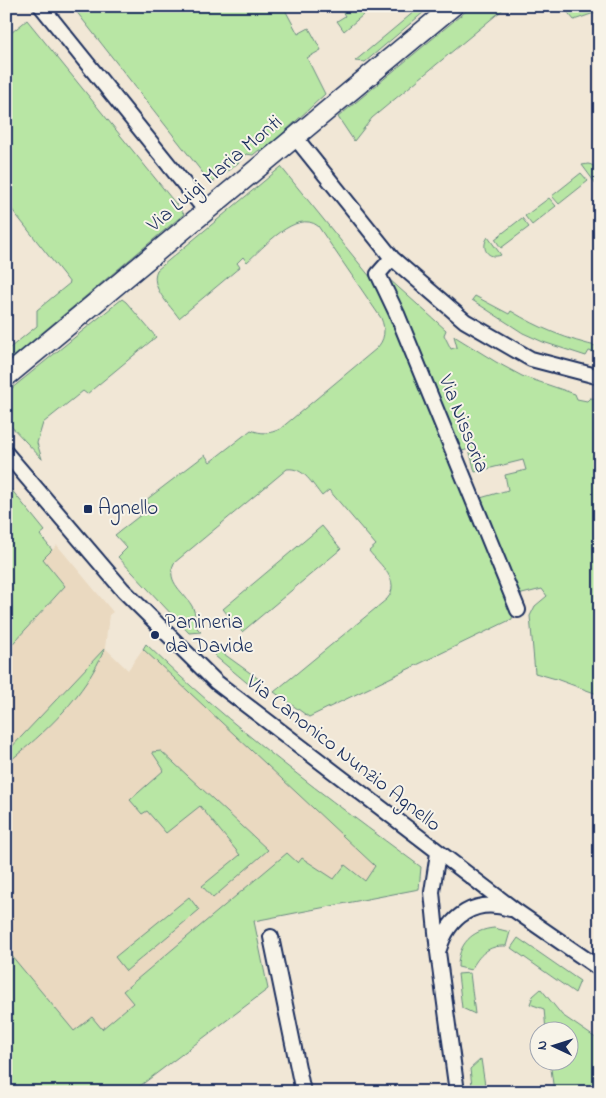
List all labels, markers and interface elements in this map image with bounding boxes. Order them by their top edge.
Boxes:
street label: Via Luigi Maria Monti [140,108,291,242]
street label: Via Nissoria [429,370,496,477]
place label: Agnello [98,494,158,526]
marker: Agnello [82,503,94,515]
place label: Panineria da Davide [165,608,254,662]
marker: Panineria da Davide [149,629,161,641]
street label: Via Canonico Nunzio Agnello [237,668,447,841]
north arrow [528,1020,578,1070]
text: N [532,1040,553,1051]

